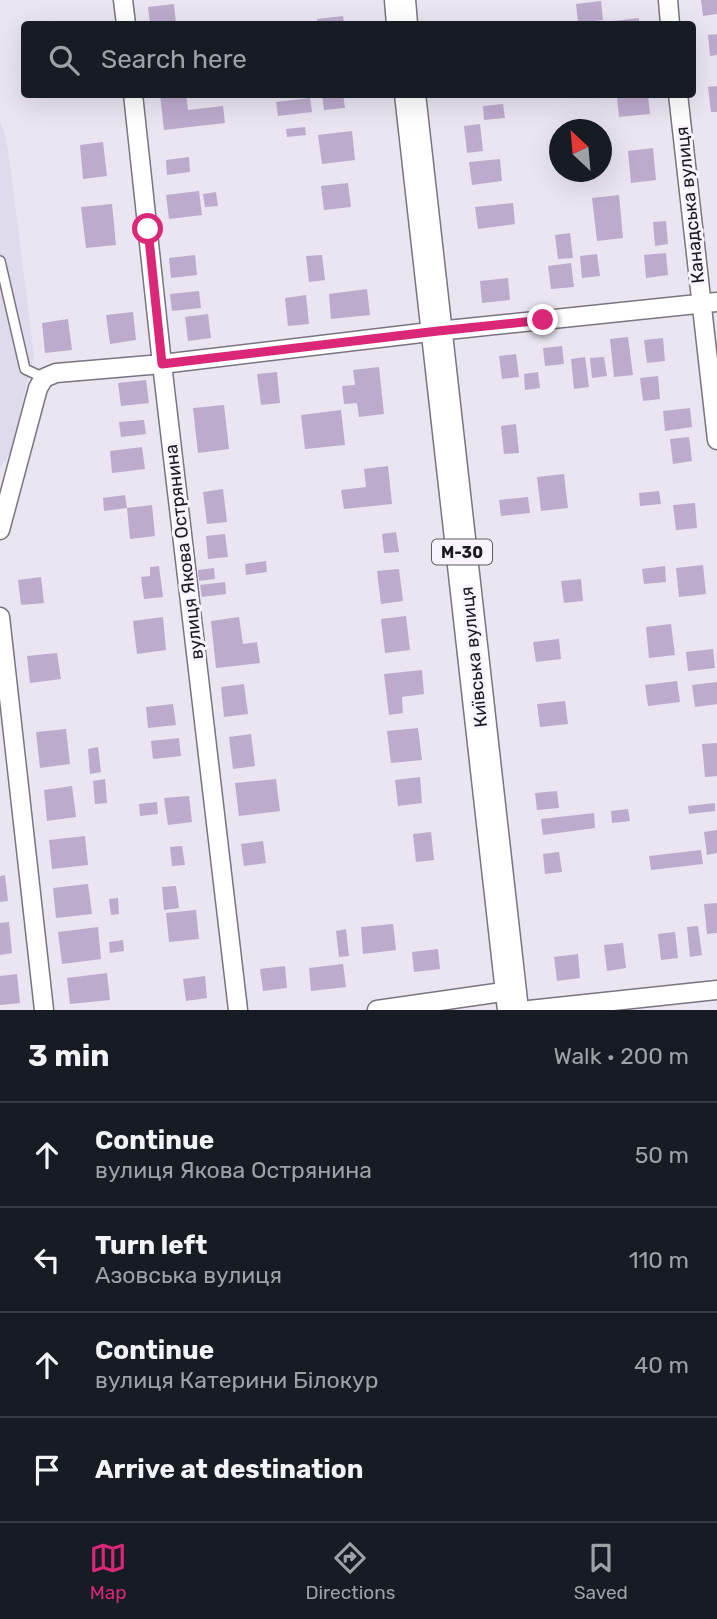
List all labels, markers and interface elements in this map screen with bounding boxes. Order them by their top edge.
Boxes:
search box [21,21,696,98]
icon: search [45,41,83,79]
text: Search here [101,44,247,75]
north arrow [549,119,612,182]
street label: Канадська вулиця [671,125,709,285]
route start [132,213,163,244]
route end [527,304,558,335]
street label: вулиця Якова Острянина [160,443,208,661]
road number: М-30 [432,540,492,565]
street label: Київська вулиця [456,585,492,729]
text: 3 min [28,1038,110,1074]
text: Walk · 200 m [554,1042,689,1070]
text: Continue [95,1125,214,1156]
icon: ahead [28,1136,66,1174]
text: 50 m [635,1141,689,1169]
text: вулиця Якова Острянина [95,1156,372,1184]
text: Turn left [95,1230,207,1261]
icon: left [28,1241,66,1279]
text: 110 m [629,1246,689,1274]
text: Азовська вулиця [95,1261,282,1289]
text: Continue [95,1335,214,1366]
icon: ahead [28,1346,66,1384]
text: 40 m [634,1351,689,1379]
text: вулиця Катерини Білокур [95,1366,378,1394]
icon: arrive [28,1451,66,1489]
text: Arrive at destination [95,1454,363,1485]
tab: Map [89,1539,127,1604]
tab: Directions [305,1539,395,1604]
tab: Saved [574,1539,628,1604]

